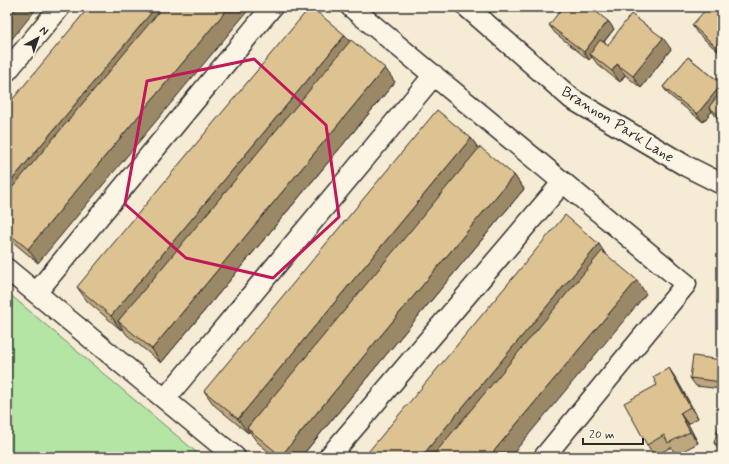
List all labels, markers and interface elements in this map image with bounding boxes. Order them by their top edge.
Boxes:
north arrow [18,18,58,58]
text: N [36,23,51,39]
street label: Brannon Park Lane [557,82,678,168]
scale bar [583,420,643,446]
text: 20 m [589,427,615,443]

